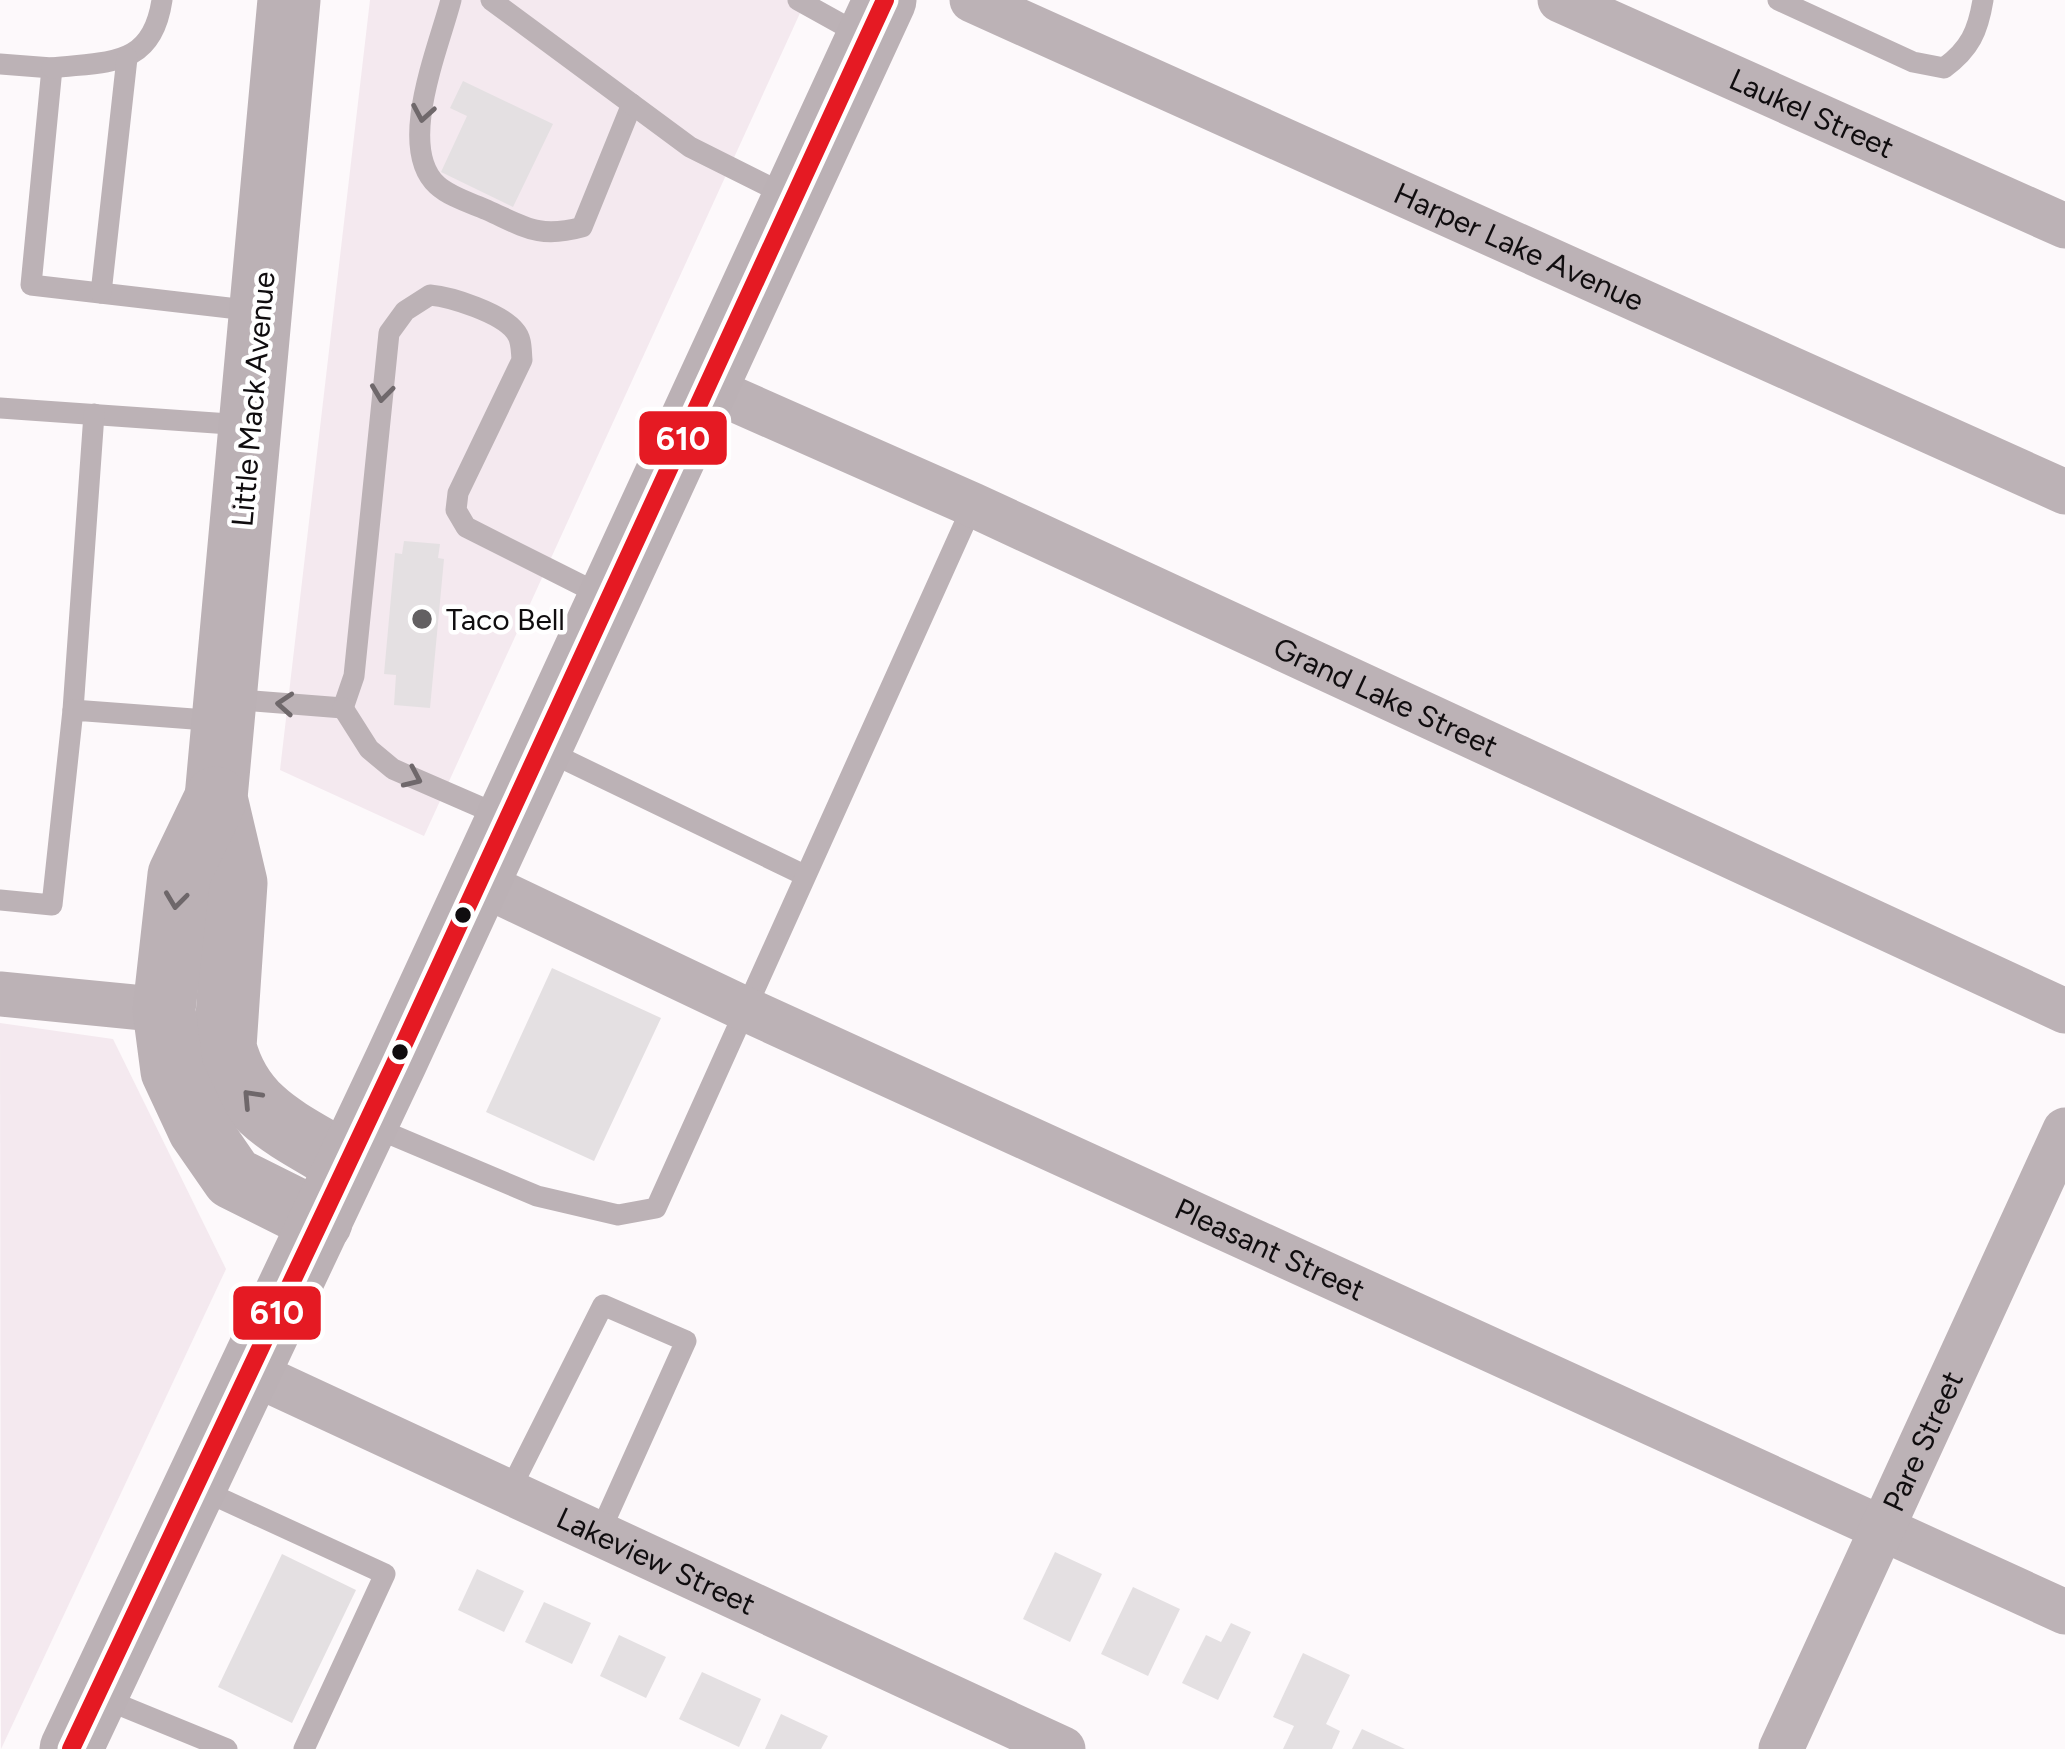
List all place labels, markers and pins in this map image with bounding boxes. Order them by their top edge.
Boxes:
place label: Taco Bell [446,601,565,638]
marker: Taco Bell [409,606,435,632]
unlabelled marker [452,904,474,926]
unlabelled marker [389,1041,411,1063]

